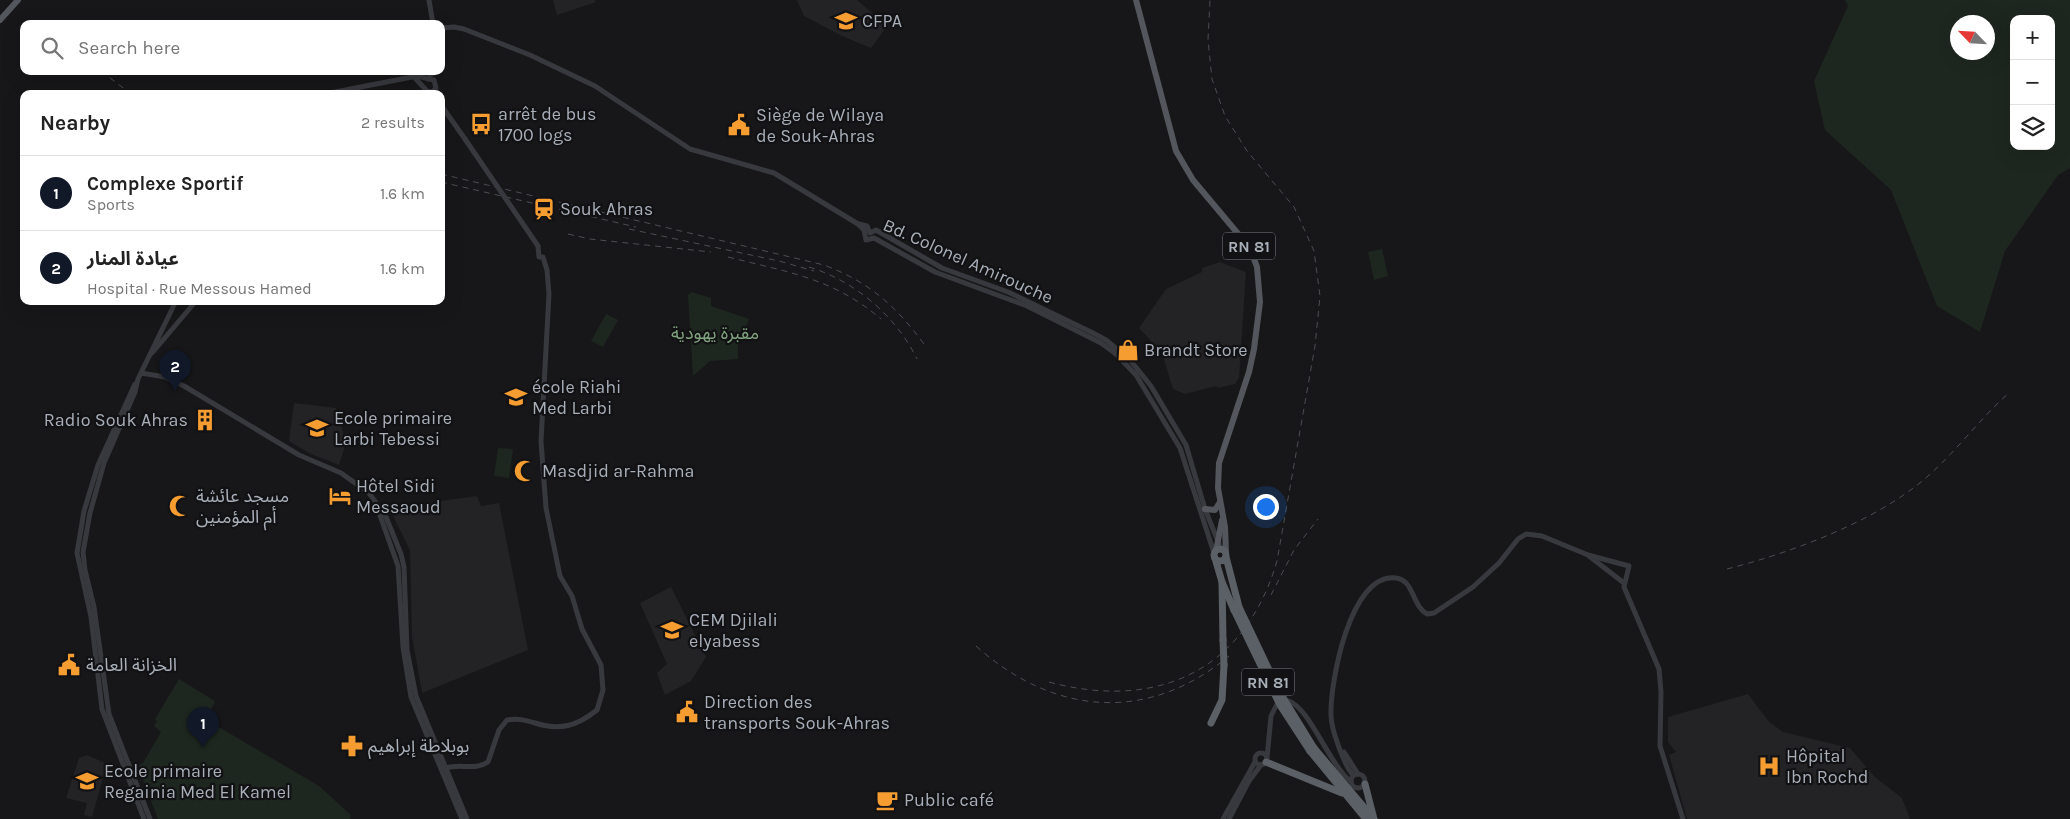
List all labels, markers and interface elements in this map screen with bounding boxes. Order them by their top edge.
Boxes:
school or university icon: CFPA [833,8,859,34]
place label: CFPA [862,10,902,32]
north arrow [1950,15,1995,60]
map controls [2010,15,2055,150]
button: + [2010,15,2055,60]
search box [20,20,445,75]
icon: search [38,34,66,62]
text: Search here [78,37,180,59]
button: − [2010,60,2055,105]
place label: arrêt de bus 1700 logs [498,103,596,146]
place label: Siège de Wilaya de Souk-Ahras [756,104,884,147]
button: layers [2010,105,2055,150]
text: Nearby [40,111,110,135]
bus stop icon: arrêt de bus 1700 logs [468,111,494,137]
public building icon: Siège de Wilaya de Souk-Ahras [726,112,752,138]
text: 2 results [361,113,425,132]
text: Complexe Sportif [87,173,243,195]
text: 1 [53,184,59,203]
text: 1.6 km [380,184,425,203]
text: Sports [87,195,135,214]
station icon: Souk Ahras [531,196,557,222]
place label: Souk Ahras [560,198,653,220]
street label: Bd. Colonel Amirouche [880,214,1056,308]
road number: RN 81 [1223,232,1275,260]
text: عيادة المنار [87,248,179,270]
text: 2 [51,259,61,278]
text: 1.6 km [380,259,425,278]
text: Hospital · Rue Messous Hamed [87,279,312,298]
park label: مقبرة يهودية [671,322,759,344]
shop icon: Brandt Store [1115,337,1141,363]
place label: Brandt Store [1144,339,1247,361]
pin: 2 [159,350,191,391]
place label: école Riahi Med Larbi [532,376,621,419]
school or university icon: école Riahi Med Larbi [503,384,529,410]
building icon: Radio Souk Ahras [192,407,218,433]
place label: Ecole primaire Larbi Tebessi [334,407,452,450]
place label: Radio Souk Ahras [44,409,188,431]
school or university icon: Ecole primaire Larbi Tebessi [304,415,330,441]
mosque icon: Masdjid ar-Rahma [512,458,538,484]
place label: Masdjid ar-Rahma [542,460,694,482]
place label: Hôtel Sidi Messaoud [356,475,441,518]
hotel icon: Hôtel Sidi Messaoud [327,483,353,509]
place label: مسجد عائشة أم المؤمنين [196,485,289,531]
mosque icon: مسجد عائشة أم المؤمنين [167,493,193,519]
your location [1253,494,1279,520]
place label: CEM Djilali elyabess [689,609,778,652]
school or university icon: CEM Djilali elyabess [659,617,685,643]
public building icon: الخزانة العامة [56,652,82,678]
place label: الخزانة العامة [86,654,177,676]
road number: RN 81 [1242,669,1294,696]
place label: Direction des transports Souk-Ahras [704,691,890,734]
public building icon: Direction des transports Souk-Ahras [674,699,700,725]
pin: 1 [187,707,219,748]
pharmacy icon: بوبلاطة إبراهيم [339,733,365,759]
place label: بوبلاطة إبراهيم [368,735,469,759]
place label: Hôpital Ibn Rochd [1786,745,1869,788]
hospital icon: Hôpital Ibn Rochd [1756,753,1782,779]
place label: Ecole primaire Regainia Med El Kamel [104,760,291,803]
school or university icon: Ecole primaire Regainia Med El Kamel [74,768,100,794]
cafe icon: Public café [874,787,900,813]
place label: Public café [904,789,994,811]

